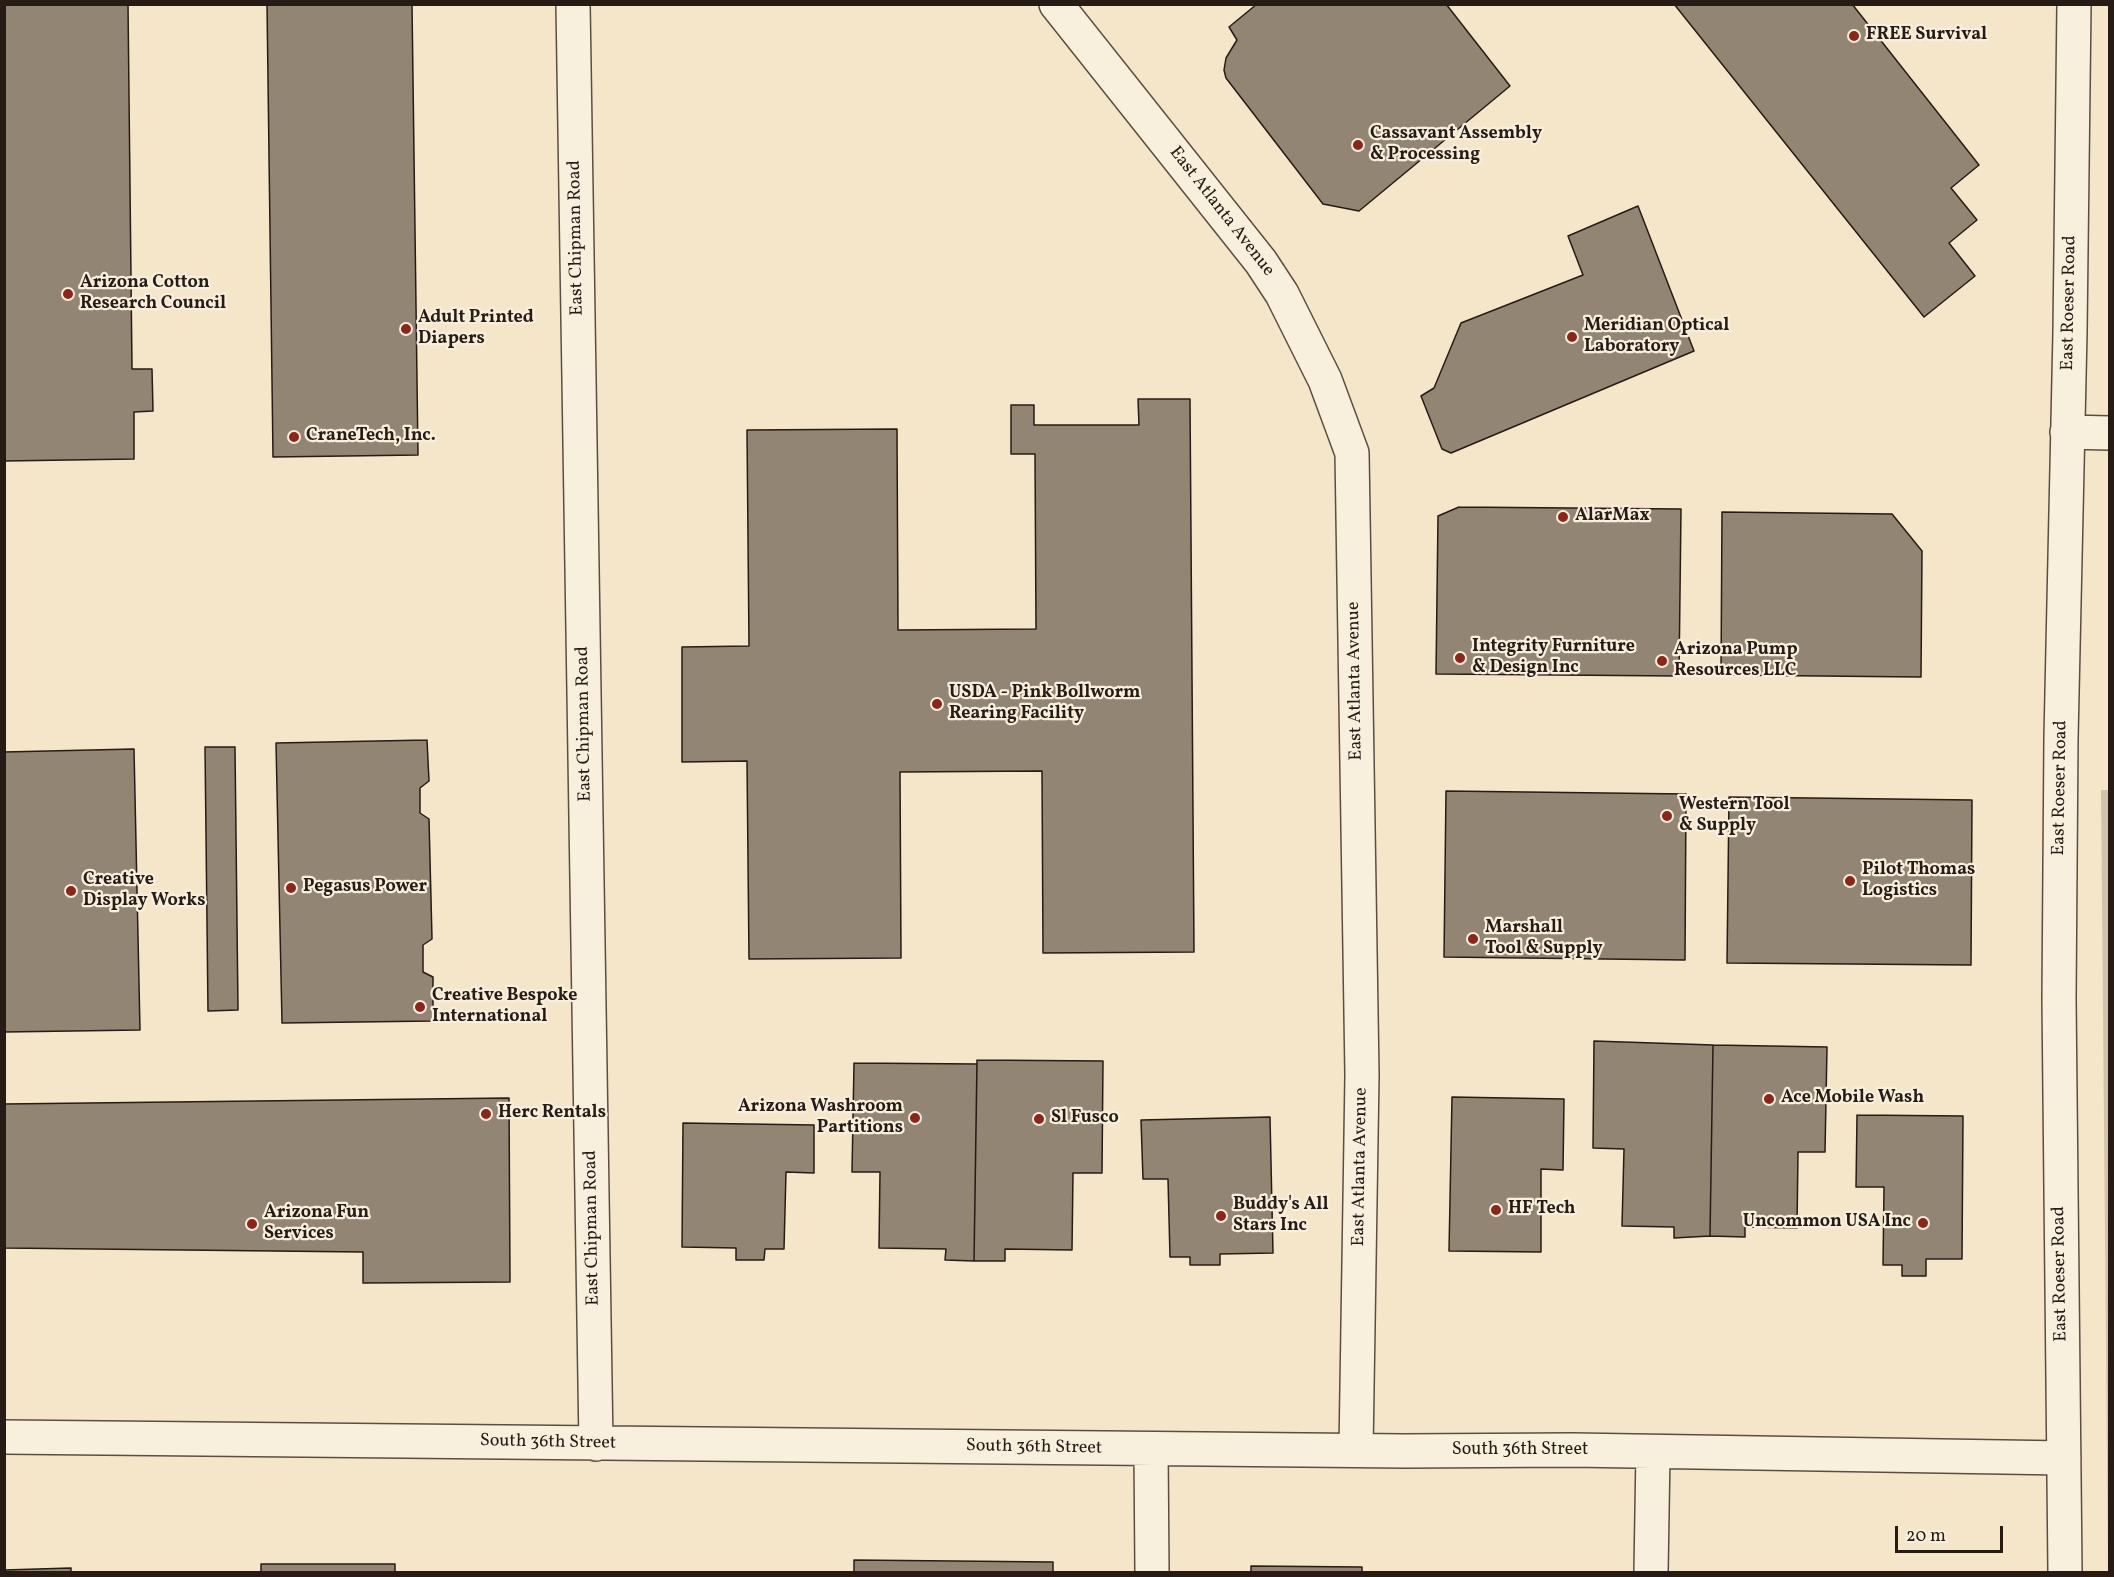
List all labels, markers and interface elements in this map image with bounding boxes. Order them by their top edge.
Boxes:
place label: FREE Survival [1866,25,1987,47]
marker: FREE Survival [1847,29,1861,43]
place label: Cassavant Assembly & Processing [1370,124,1542,166]
marker: Cassavant Assembly & Processing [1351,138,1365,152]
street label: East Atlanta Avenue [1164,143,1278,281]
street label: East Chipman Road [565,160,589,316]
street label: East Roeser Road [2058,235,2082,371]
place label: Arizona Cotton Research Council [80,273,226,316]
marker: Arizona Cotton Research Council [61,287,75,301]
place label: Adult Printed Diapers [418,308,534,350]
place label: Meridian Optical Laboratory [1584,316,1729,358]
marker: Adult Printed Diapers [399,322,413,336]
marker: Meridian Optical Laboratory [1565,330,1579,344]
place label: CraneTech, Inc. [306,426,436,448]
marker: CraneTech, Inc. [287,430,301,444]
place label: AlarMax [1575,506,1650,528]
marker: AlarMax [1556,510,1570,524]
street label: East Atlanta Avenue [1344,601,1368,761]
place label: Integrity Furniture & Design Inc [1472,637,1635,680]
place label: Arizona Pump Resources LLC [1674,640,1798,682]
street label: East Chipman Road [573,646,597,802]
marker: Integrity Furniture & Design Inc [1453,651,1467,665]
marker: Arizona Pump Resources LLC [1655,654,1669,668]
place label: USDA - Pink Bollworm Rearing Facility [949,683,1140,726]
marker: USDA - Pink Bollworm Rearing Facility [930,697,944,711]
street label: East Roeser Road [2049,720,2073,856]
place label: Western Tool & Supply [1679,795,1790,838]
marker: Western Tool & Supply [1660,809,1674,823]
place label: Pilot Thomas Logistics [1862,860,1975,902]
place label: Creative Display Works [83,870,206,912]
marker: Pilot Thomas Logistics [1843,874,1857,888]
place label: Pegasus Power [303,877,427,899]
marker: Pegasus Power [284,881,298,895]
marker: Creative Display Works [64,884,78,898]
place label: Marshall Tool & Supply [1485,918,1603,960]
marker: Marshall Tool & Supply [1466,932,1480,946]
place label: Creative Bespoke International [432,986,577,1028]
marker: Creative Bespoke International [413,1000,427,1014]
street label: East Atlanta Avenue [1349,1087,1373,1247]
place label: Ace Mobile Wash [1781,1088,1924,1110]
marker: Ace Mobile Wash [1762,1092,1776,1106]
place label: Arizona Washroom Partitions [738,1097,903,1140]
place label: Herc Rentals [498,1103,606,1125]
marker: Herc Rentals [479,1107,493,1121]
place label: Sl Fusco [1051,1108,1119,1130]
marker: Arizona Washroom Partitions [908,1111,922,1125]
marker: Sl Fusco [1032,1112,1046,1126]
street label: East Chipman Road [581,1150,605,1306]
place label: Buddy's All Stars Inc [1233,1195,1329,1238]
place label: HF Tech [1508,1199,1576,1221]
place label: Arizona Fun Services [264,1203,369,1246]
marker: HF Tech [1489,1203,1503,1217]
street label: East Roeser Road [2049,1206,2073,1342]
marker: Buddy's All Stars Inc [1214,1209,1228,1223]
place label: Uncommon USA Inc [1743,1212,1911,1234]
marker: Uncommon USA Inc [1916,1216,1930,1230]
marker: Arizona Fun Services [245,1217,259,1231]
street label: South 36th Street [480,1431,616,1455]
street label: South 36th Street [966,1436,1102,1460]
street label: South 36th Street [1452,1440,1588,1462]
scale bar [1898,1514,2006,1552]
text: 20 m [1906,1524,1946,1549]

